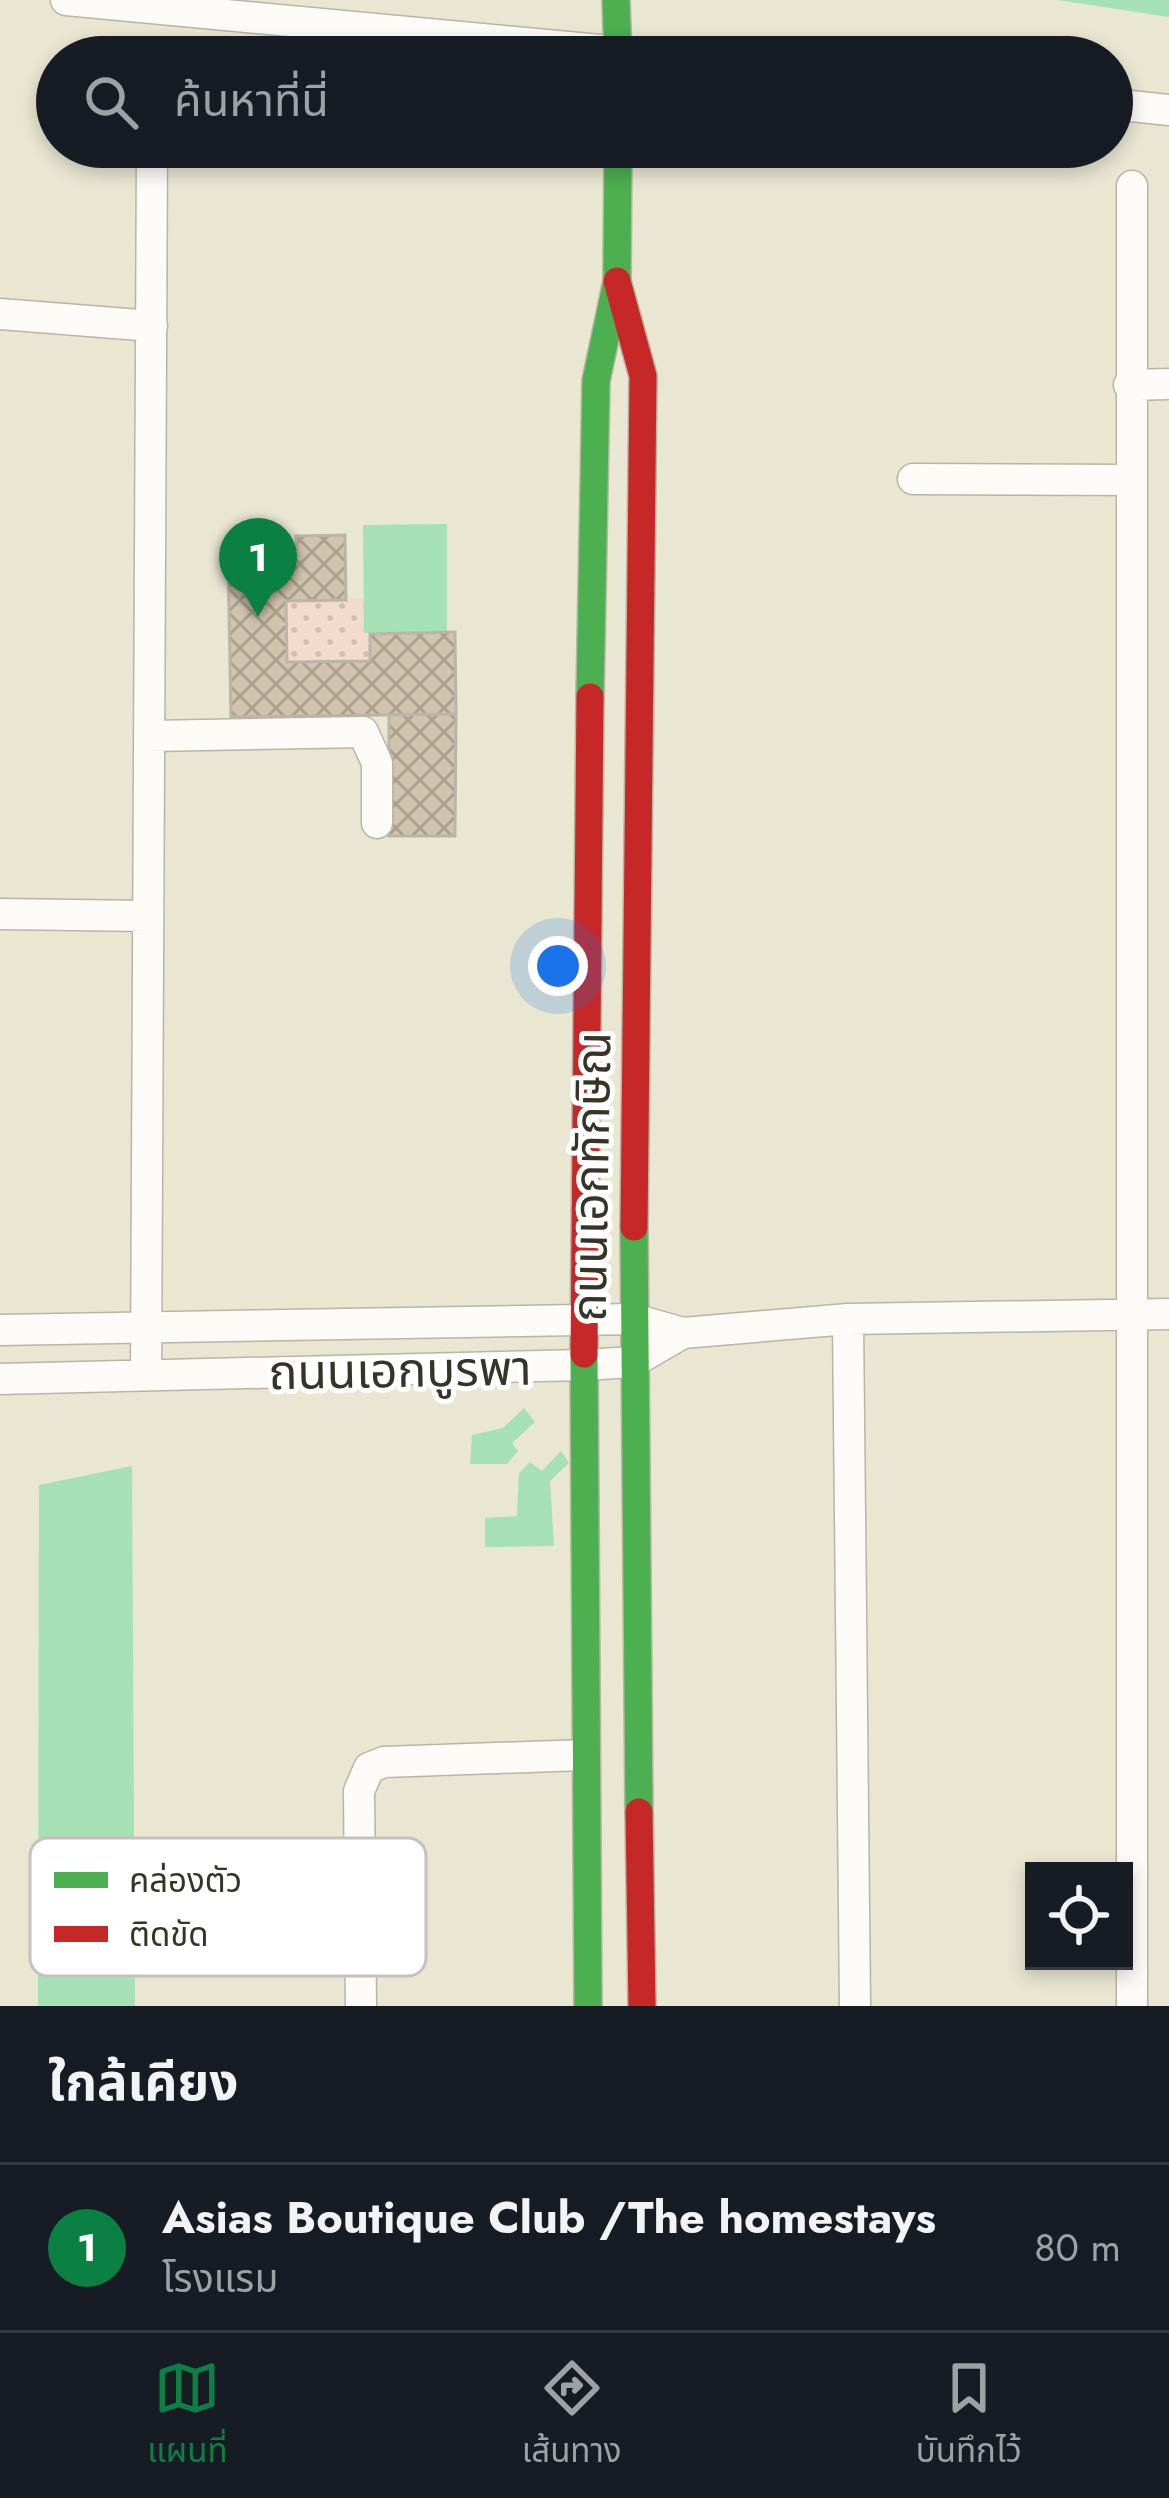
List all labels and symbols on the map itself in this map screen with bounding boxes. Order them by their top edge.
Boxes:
pin: 1 [219,518,297,617]
your location [528,936,588,996]
street label: ถนนเอกทักษิณ [554,1031,629,1323]
street label: ถนนเอกบูรพา [268,1334,532,1407]
legend [30,1838,426,1976]
text: คล่องตัว [129,1857,242,1904]
text: ติดขัด [129,1911,209,1958]

